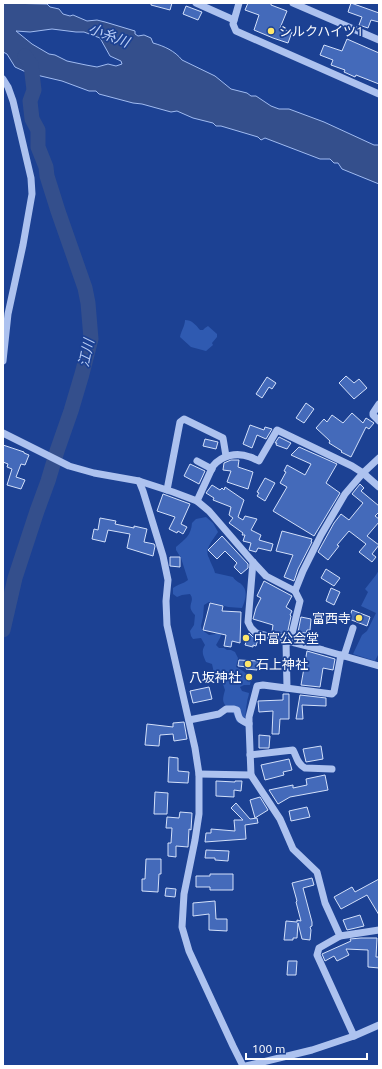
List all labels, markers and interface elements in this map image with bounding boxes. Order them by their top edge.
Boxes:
water label: 小糸川 [87,20,133,51]
place label: シルクハイツ1 [279,24,363,38]
marker: シルクハイツ1 [266,26,276,36]
water label: 江川 [75,336,97,368]
place label: 富西寺 [312,611,351,625]
marker: 富西寺 [354,613,364,623]
place label: 中富公会堂 [254,631,319,645]
marker: 中富公会堂 [241,633,251,643]
place label: 石上神社 [256,657,308,671]
marker: 石上神社 [243,659,253,669]
place label: 八坂神社 [189,670,241,684]
marker: 八坂神社 [244,672,254,682]
scale bar [246,1035,367,1061]
text: 100 m [252,1042,285,1055]

